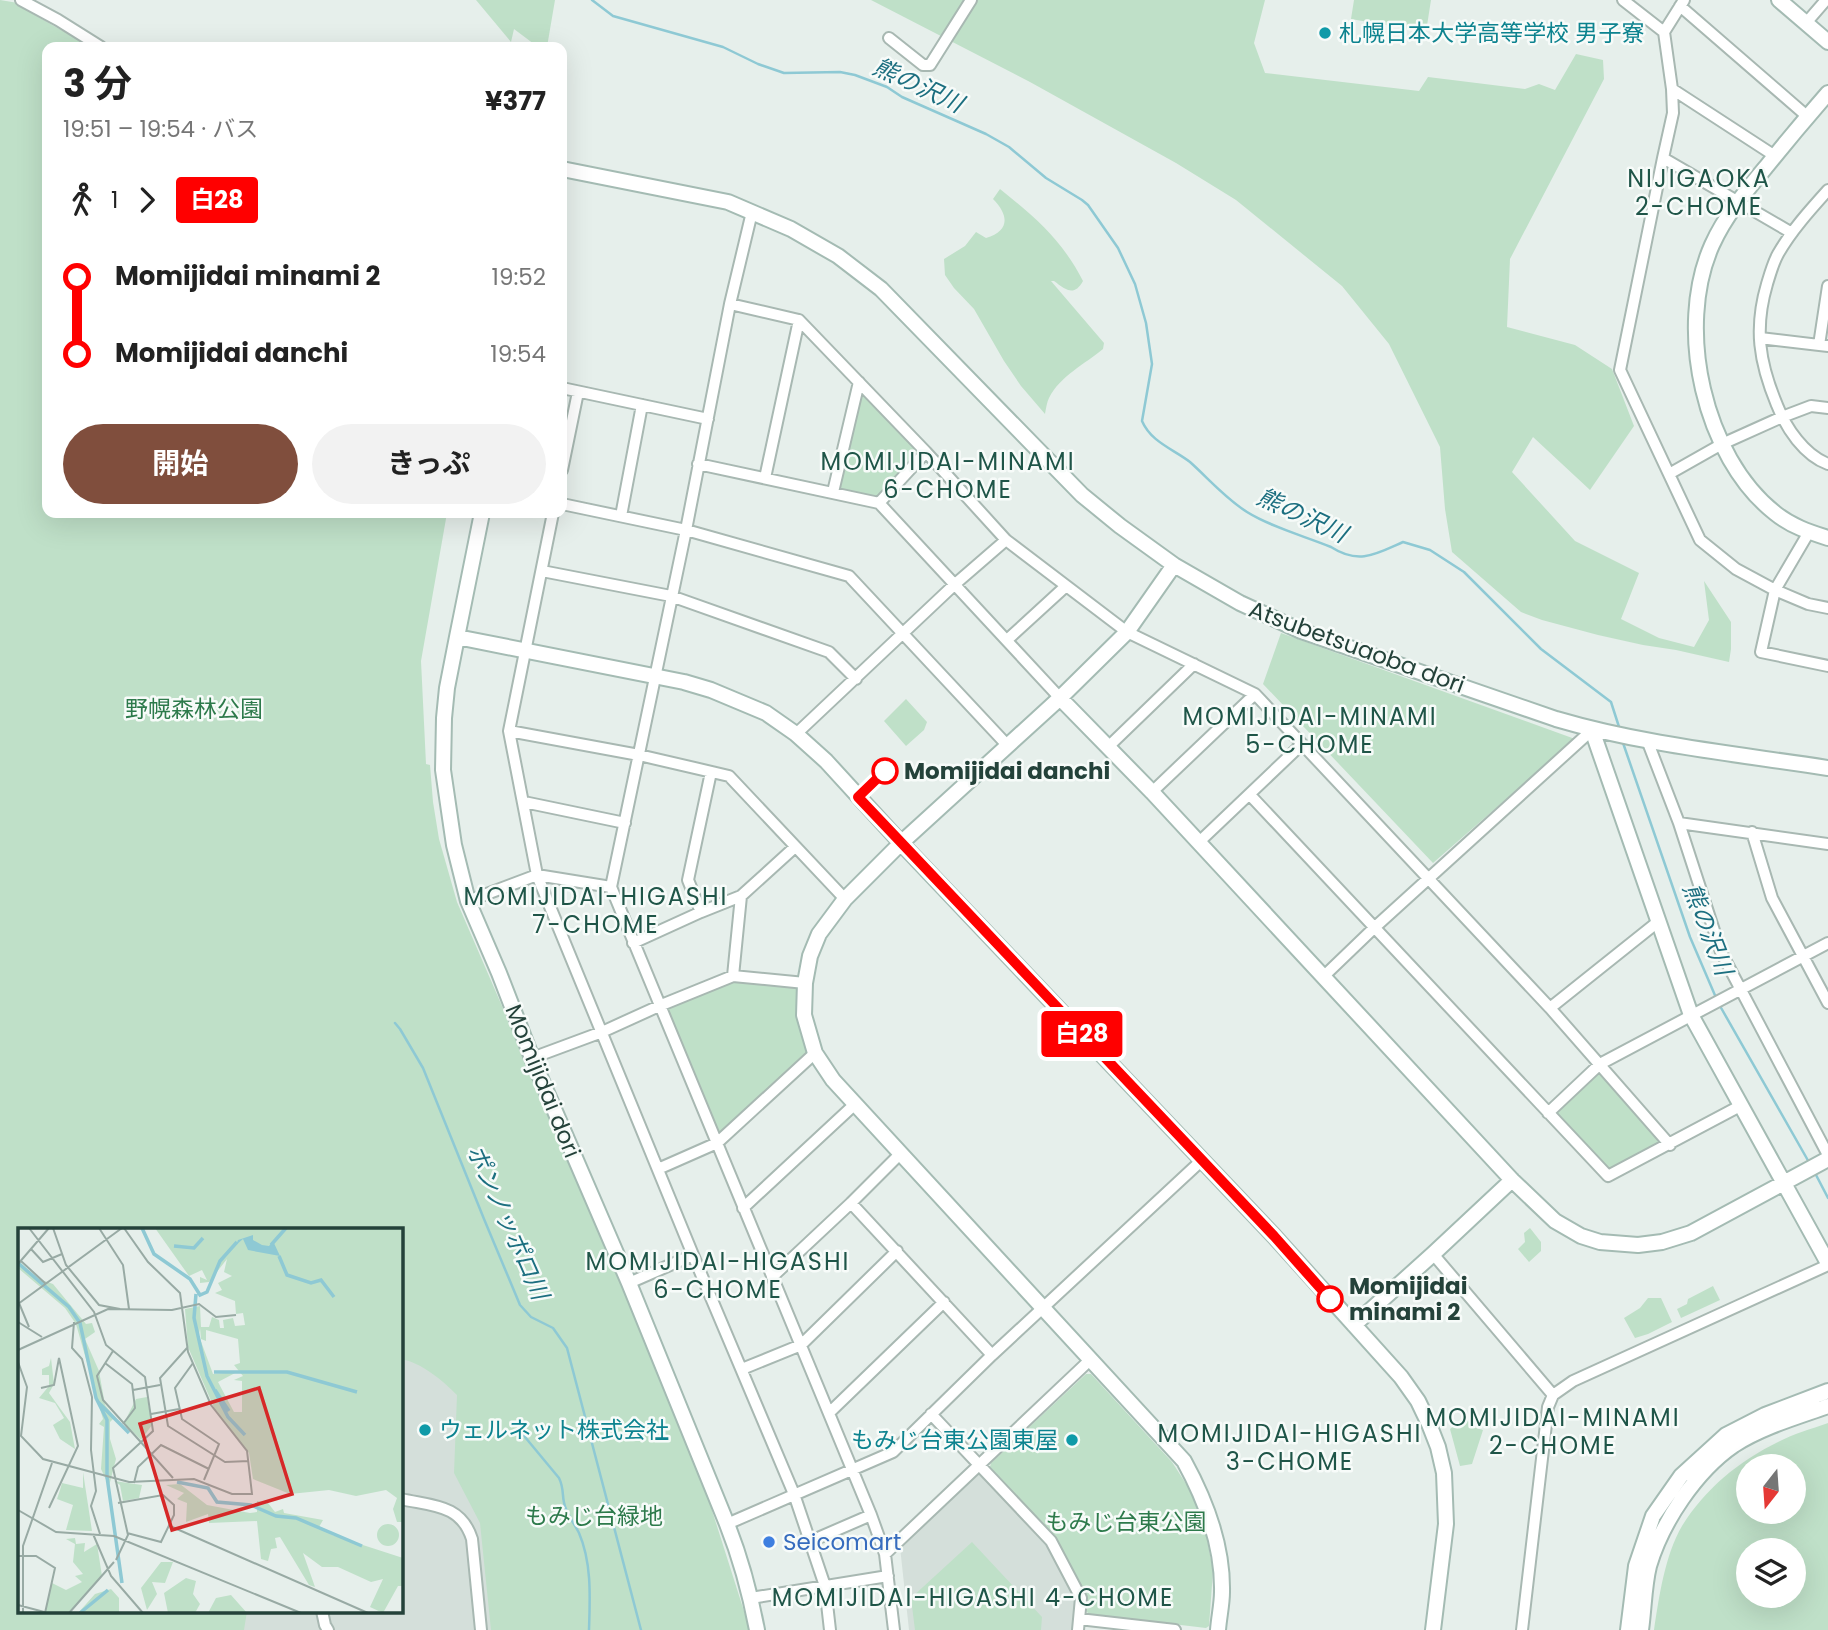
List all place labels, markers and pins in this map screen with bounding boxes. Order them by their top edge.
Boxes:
place label: 札幌日本大学高等学校 男子寮 [1339,17,1644,49]
marker: 札幌日本大学高等学校 男子寮 [1317,25,1333,41]
place label: Momijidai danchi [904,755,1110,787]
marker: Momijidai danchi [872,758,898,784]
place label: Momijidai minami 2 [1349,1270,1467,1328]
marker: Momijidai minami 2 [1317,1286,1343,1312]
place label: ウェルネット株式会社 [439,1414,669,1446]
marker: ウェルネット株式会社 [417,1422,433,1438]
place label: もみじ台東公園東屋 [851,1424,1058,1456]
marker: もみじ台東公園東屋 [1064,1432,1080,1448]
place label: Seicomart [783,1526,901,1558]
marker: Seicomart [761,1534,777,1550]

